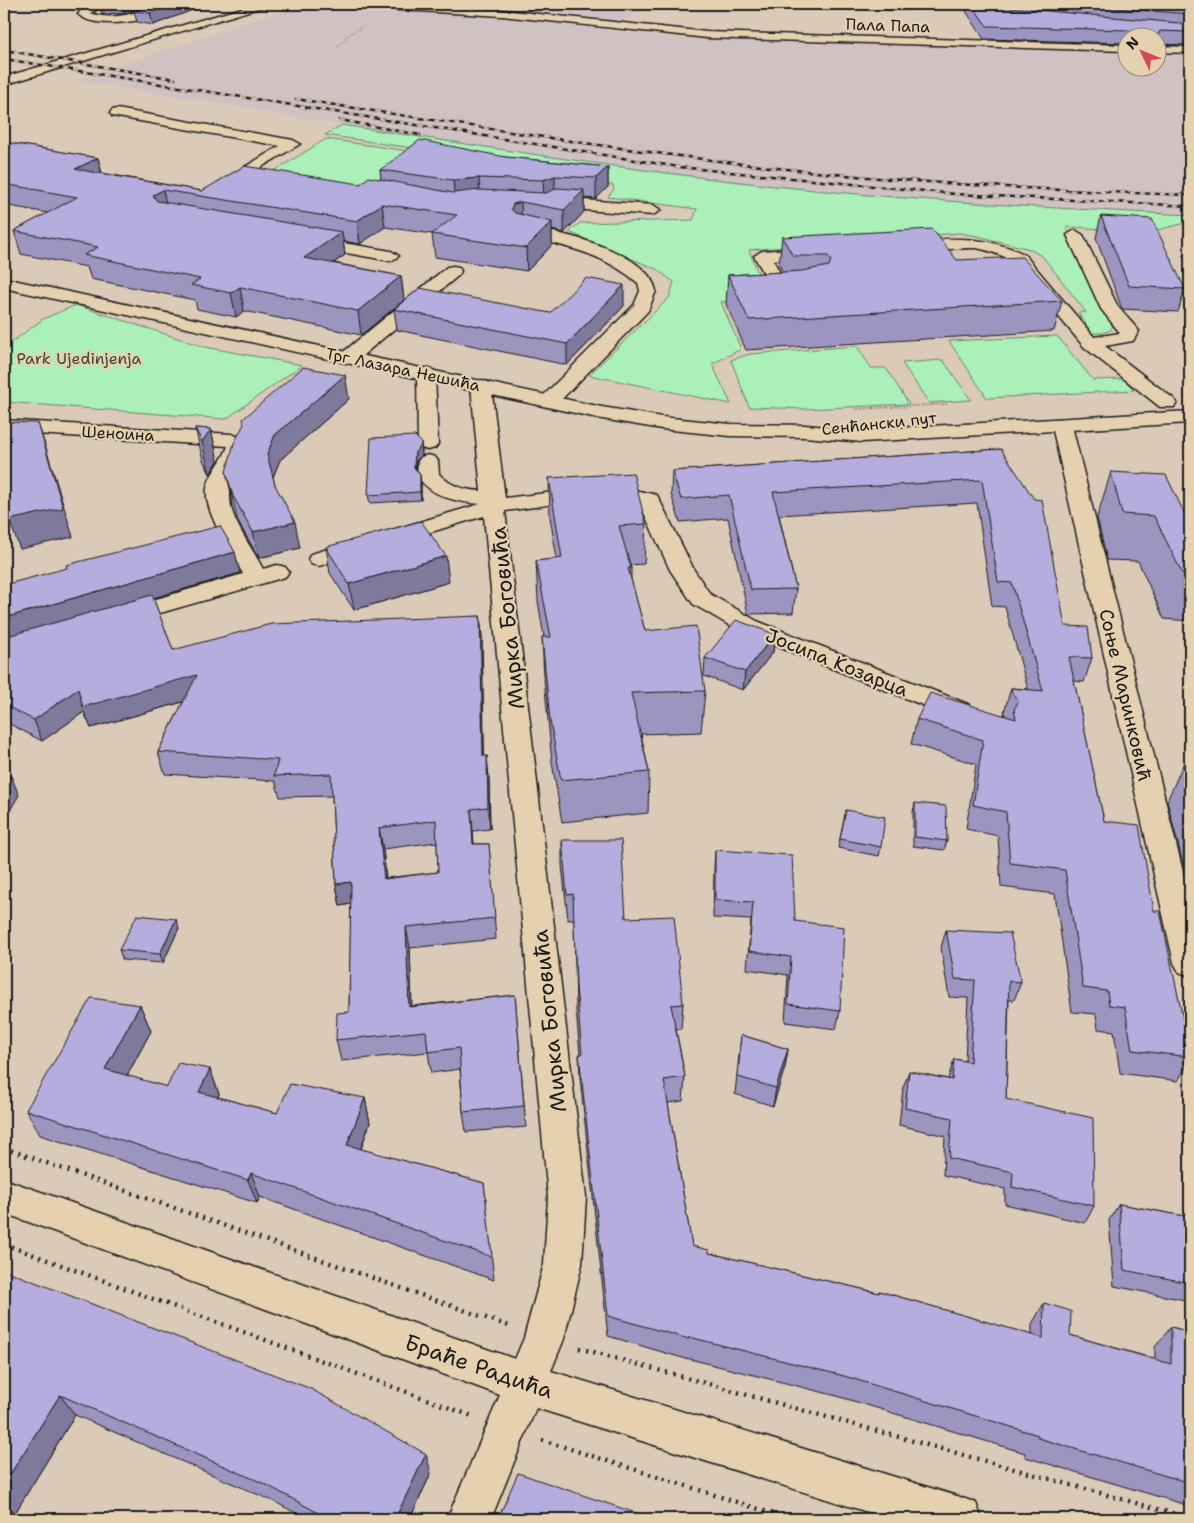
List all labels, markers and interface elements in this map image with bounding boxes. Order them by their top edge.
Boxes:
street label: Пала Папа [845,14,931,37]
north arrow [1116,28,1166,78]
text: N [1122,33,1143,53]
street label: Трг Лазара Нешића [324,343,482,396]
park label: Park Ujedinjenja [17,348,141,369]
street label: Сенћански пут [821,407,938,440]
street label: Шеноина [81,421,155,446]
street label: Мирка Боговића [483,525,532,711]
street label: Соње Маринковић [1094,606,1158,784]
street label: Јосипа Козарца [762,622,912,703]
street label: Мирка Боговића [525,928,574,1114]
street label: Браће Радића [401,1328,557,1405]

